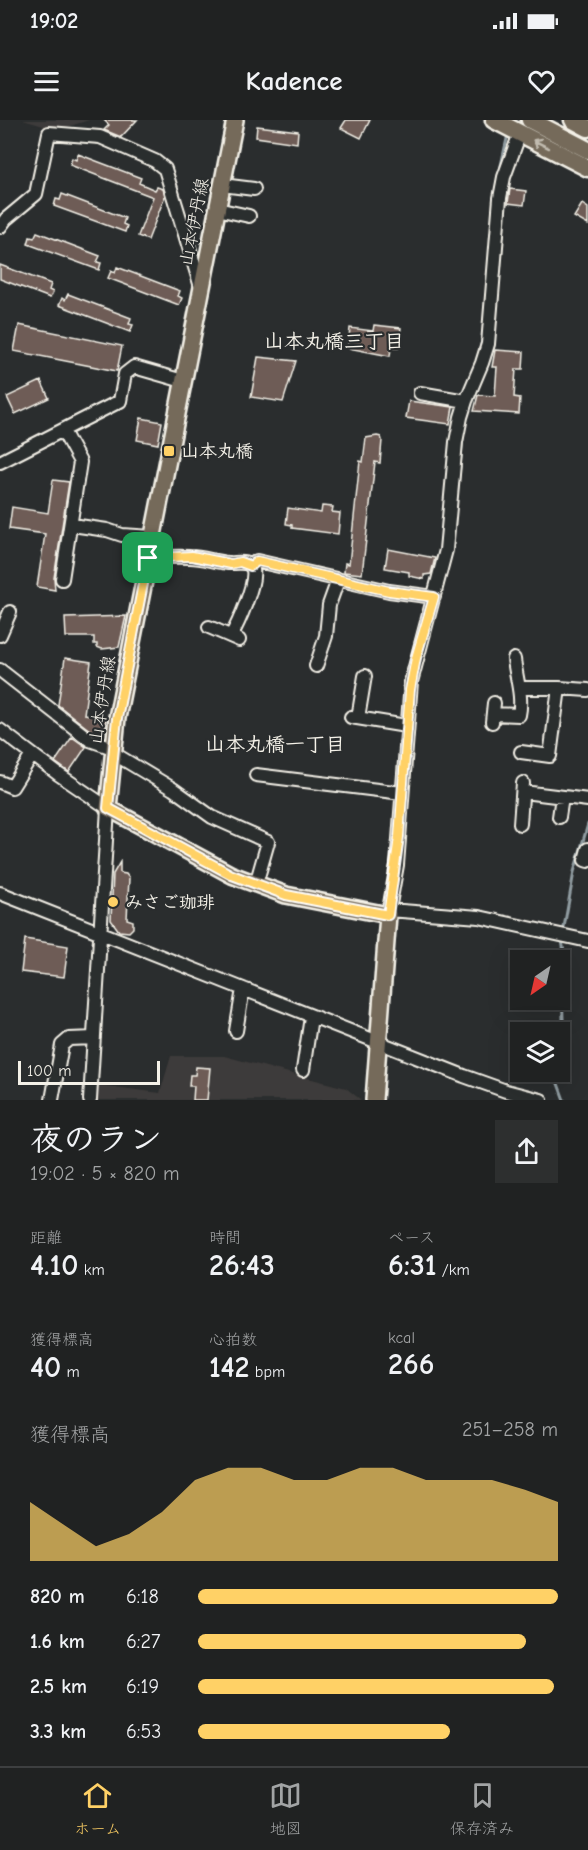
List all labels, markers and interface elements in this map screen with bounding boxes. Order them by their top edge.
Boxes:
text: 19:02 [30,8,78,34]
icon: menu [30,65,63,98]
icon: heart [525,65,558,98]
text: Kadence [246,66,342,97]
one-way arrow [532,138,550,149]
street label: 山本伊丹線 [176,176,213,268]
district label: 山本丸橋三丁目 [264,330,404,353]
place label: 山本丸橋 [181,441,253,462]
marker: 山本丸橋 [162,444,176,458]
pin [122,532,173,583]
icon: arrive [131,541,164,574]
street label: 山本伊丹線 [85,654,120,746]
district label: 山本丸橋一丁目 [205,733,345,756]
place label: みさご珈琲 [125,892,215,913]
marker: みさご珈琲 [106,895,120,909]
north arrow [510,950,570,1010]
map controls [510,950,570,1082]
button: layers [510,1022,570,1082]
scale bar [18,1058,160,1085]
text: 100 m [27,1062,71,1080]
text: 夜のラン [30,1120,162,1158]
button: share [495,1120,558,1183]
text: 19:02 · 5 × 820 m [30,1162,180,1185]
text: 距離 [30,1229,62,1247]
text: 時間 [209,1229,241,1247]
text: ペース [388,1229,435,1247]
text: 4.10 [30,1248,78,1283]
text: 26:43 [209,1248,275,1283]
text: 6:31 [388,1248,436,1283]
text: km [78,1261,105,1279]
text: /km [436,1261,470,1279]
text: kcal [388,1329,415,1347]
text: 獲得標高 [30,1331,94,1349]
text: 心拍数 [209,1331,257,1349]
text: 266 [388,1347,434,1382]
text: 40 [30,1350,61,1385]
text: 142 [209,1350,250,1385]
text: m [61,1363,80,1381]
text: bpm [250,1363,285,1381]
text: 251–258 m [462,1418,558,1441]
text: 獲得標高 [30,1423,110,1446]
text: 820 m [30,1585,85,1608]
text: 6:18 [126,1585,159,1608]
text: 1.6 km [30,1630,85,1653]
text: 6:27 [126,1630,160,1653]
text: 2.5 km [30,1675,87,1698]
text: 6:19 [126,1675,159,1698]
text: 3.3 km [30,1720,86,1743]
text: 6:53 [126,1720,161,1743]
tab: ホーム [74,1779,121,1839]
tab: 地図 [269,1779,302,1839]
tab: 保存済み [450,1779,514,1839]

